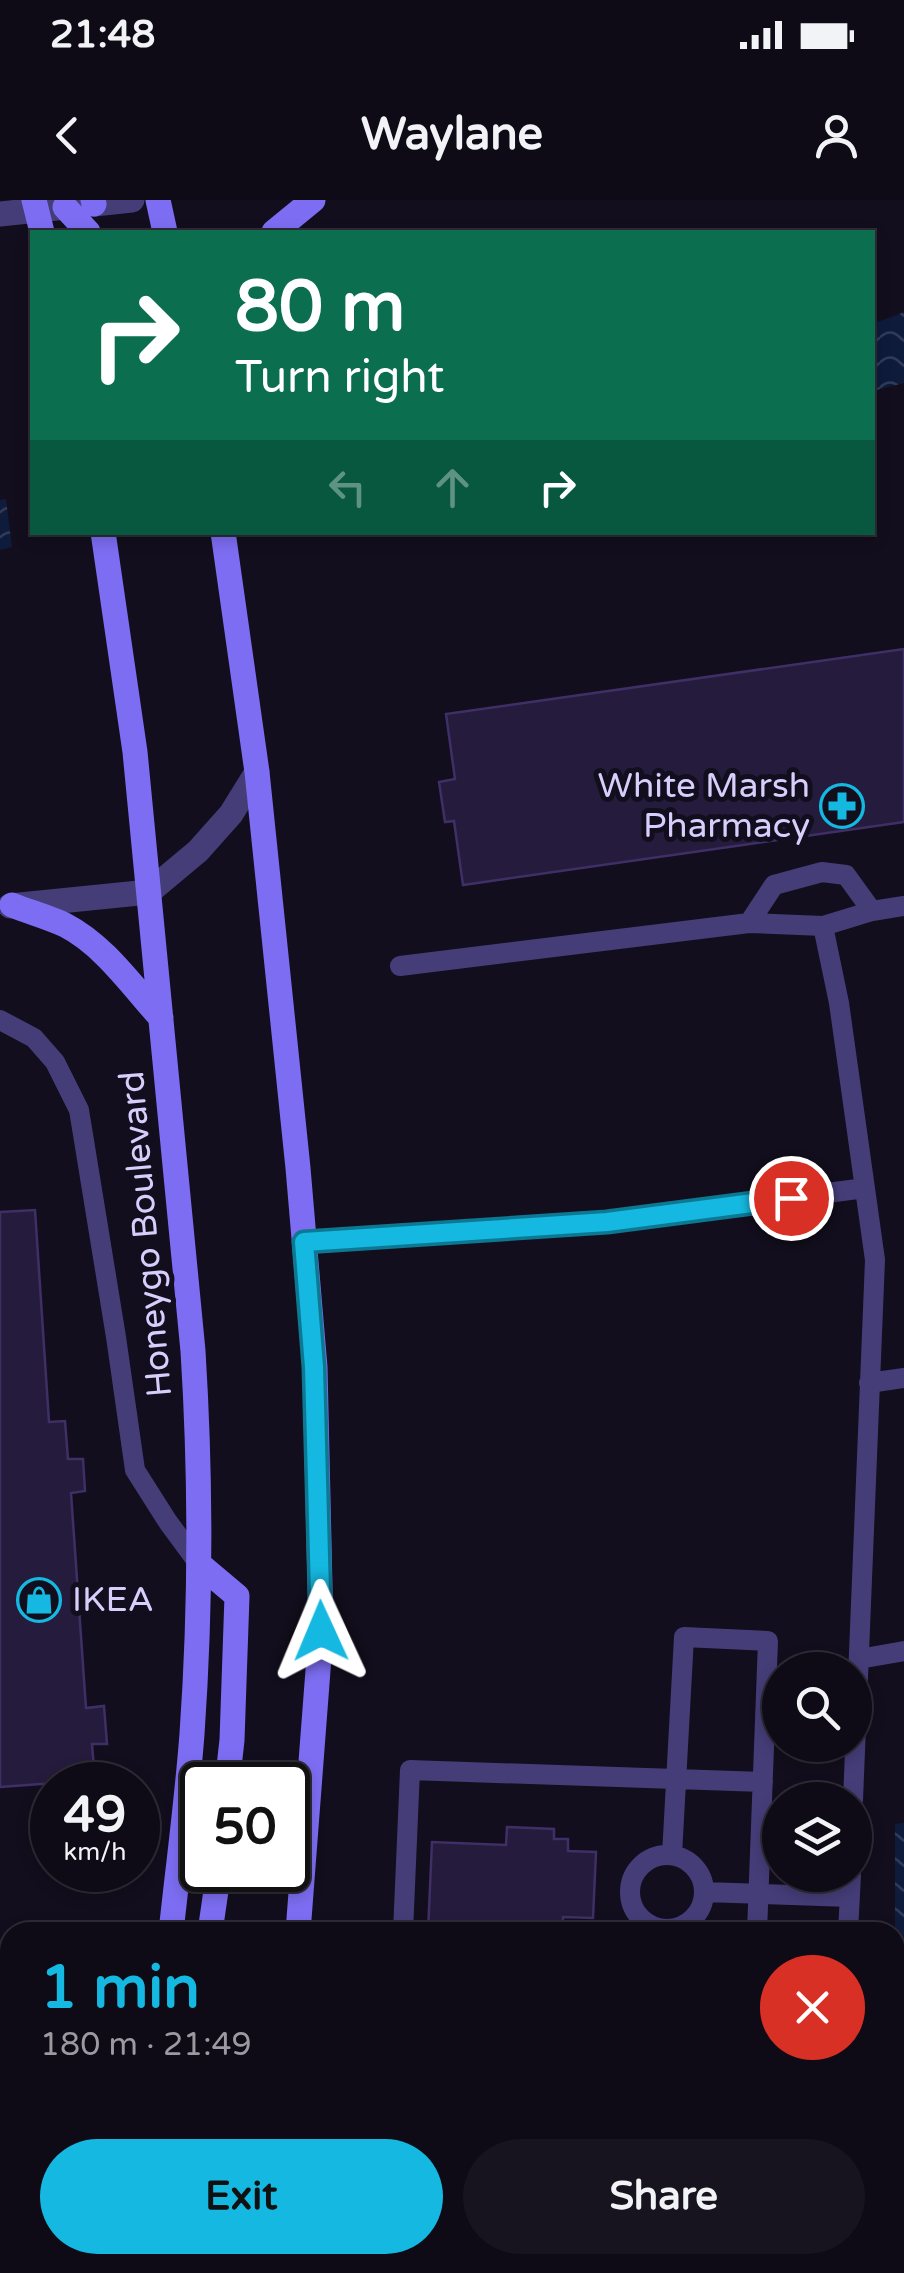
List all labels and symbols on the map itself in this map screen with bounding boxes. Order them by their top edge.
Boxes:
place label: White Marsh Pharmacy [598,765,810,847]
pharmacy icon: White Marsh Pharmacy [819,783,865,829]
street label: Honeygo Boulevard [111,1069,181,1399]
pin [749,1156,834,1241]
shop icon: IKEA [16,1577,62,1623]
place label: IKEA [72,1579,154,1621]
position arrow [269,1579,373,1683]
speed limit sign: 50 [180,1762,310,1892]

